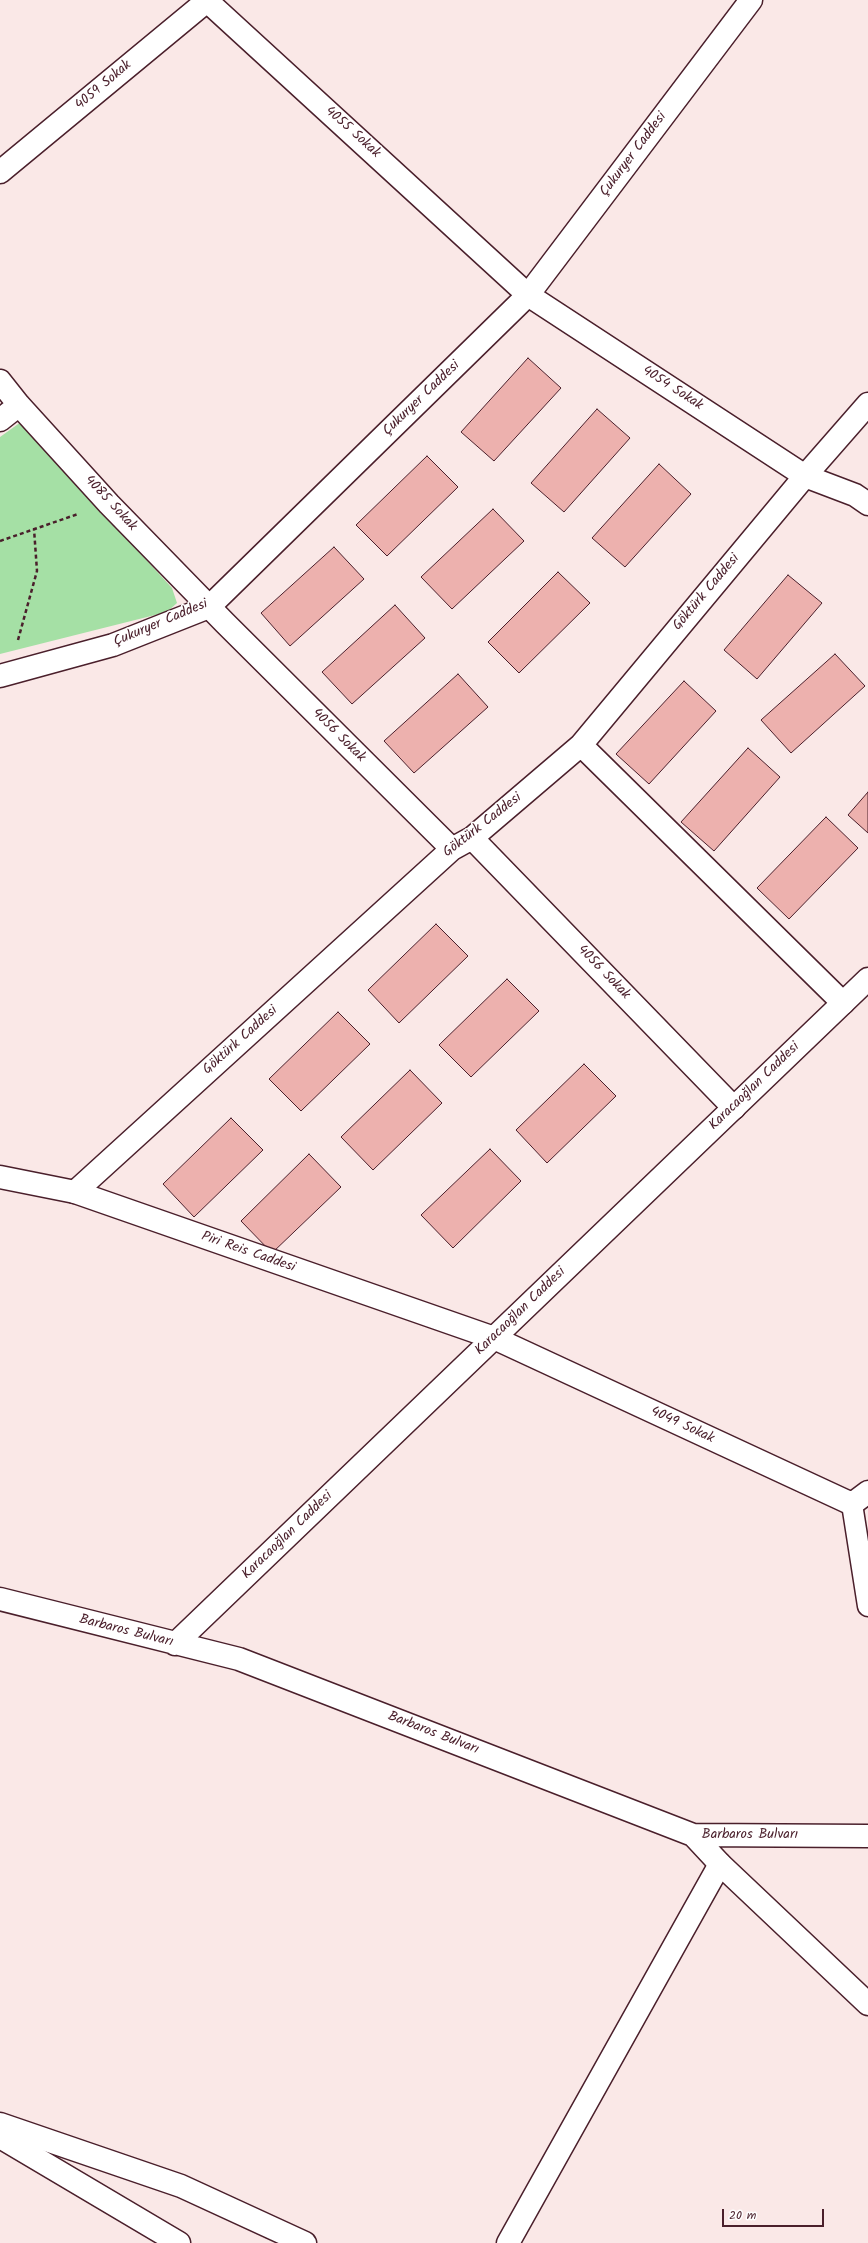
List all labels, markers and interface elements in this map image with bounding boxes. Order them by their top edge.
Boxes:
street label: 4059 Sokak [72,58,136,114]
street label: 4055 Sokak [321,104,383,162]
street label: Çukuryer Caddesi [597,110,671,200]
street label: Çukuryer Caddesi [380,358,464,440]
street label: 4054 Sokak [638,363,706,415]
street label: 4085 Sokak [80,473,140,535]
street label: Göktürk Caddesi [670,551,744,635]
street label: Çukuryer Caddesi [111,597,211,651]
street label: 4056 Sokak [308,706,368,766]
street label: Göktürk Caddesi [440,790,526,862]
street label: 4056 Sokak [573,942,633,1004]
street label: Göktürk Caddesi [200,1003,282,1079]
street label: Karacaoğlan Caddesi [706,1039,804,1135]
street label: Piri Reis Caddesi [199,1229,297,1277]
street label: Karacaoğlan Caddesi [472,1264,570,1360]
street label: 4049 Sokak [647,1404,717,1448]
street label: Karacaoğlan Caddesi [239,1488,337,1584]
street label: Barbaros Bulvarı [77,1612,175,1652]
street label: Barbaros Bulvarı [385,1709,481,1759]
street label: Barbaros Bulvarı [702,1828,798,1844]
scale bar [724,2201,826,2227]
text: 20 m [729,2206,756,2225]

